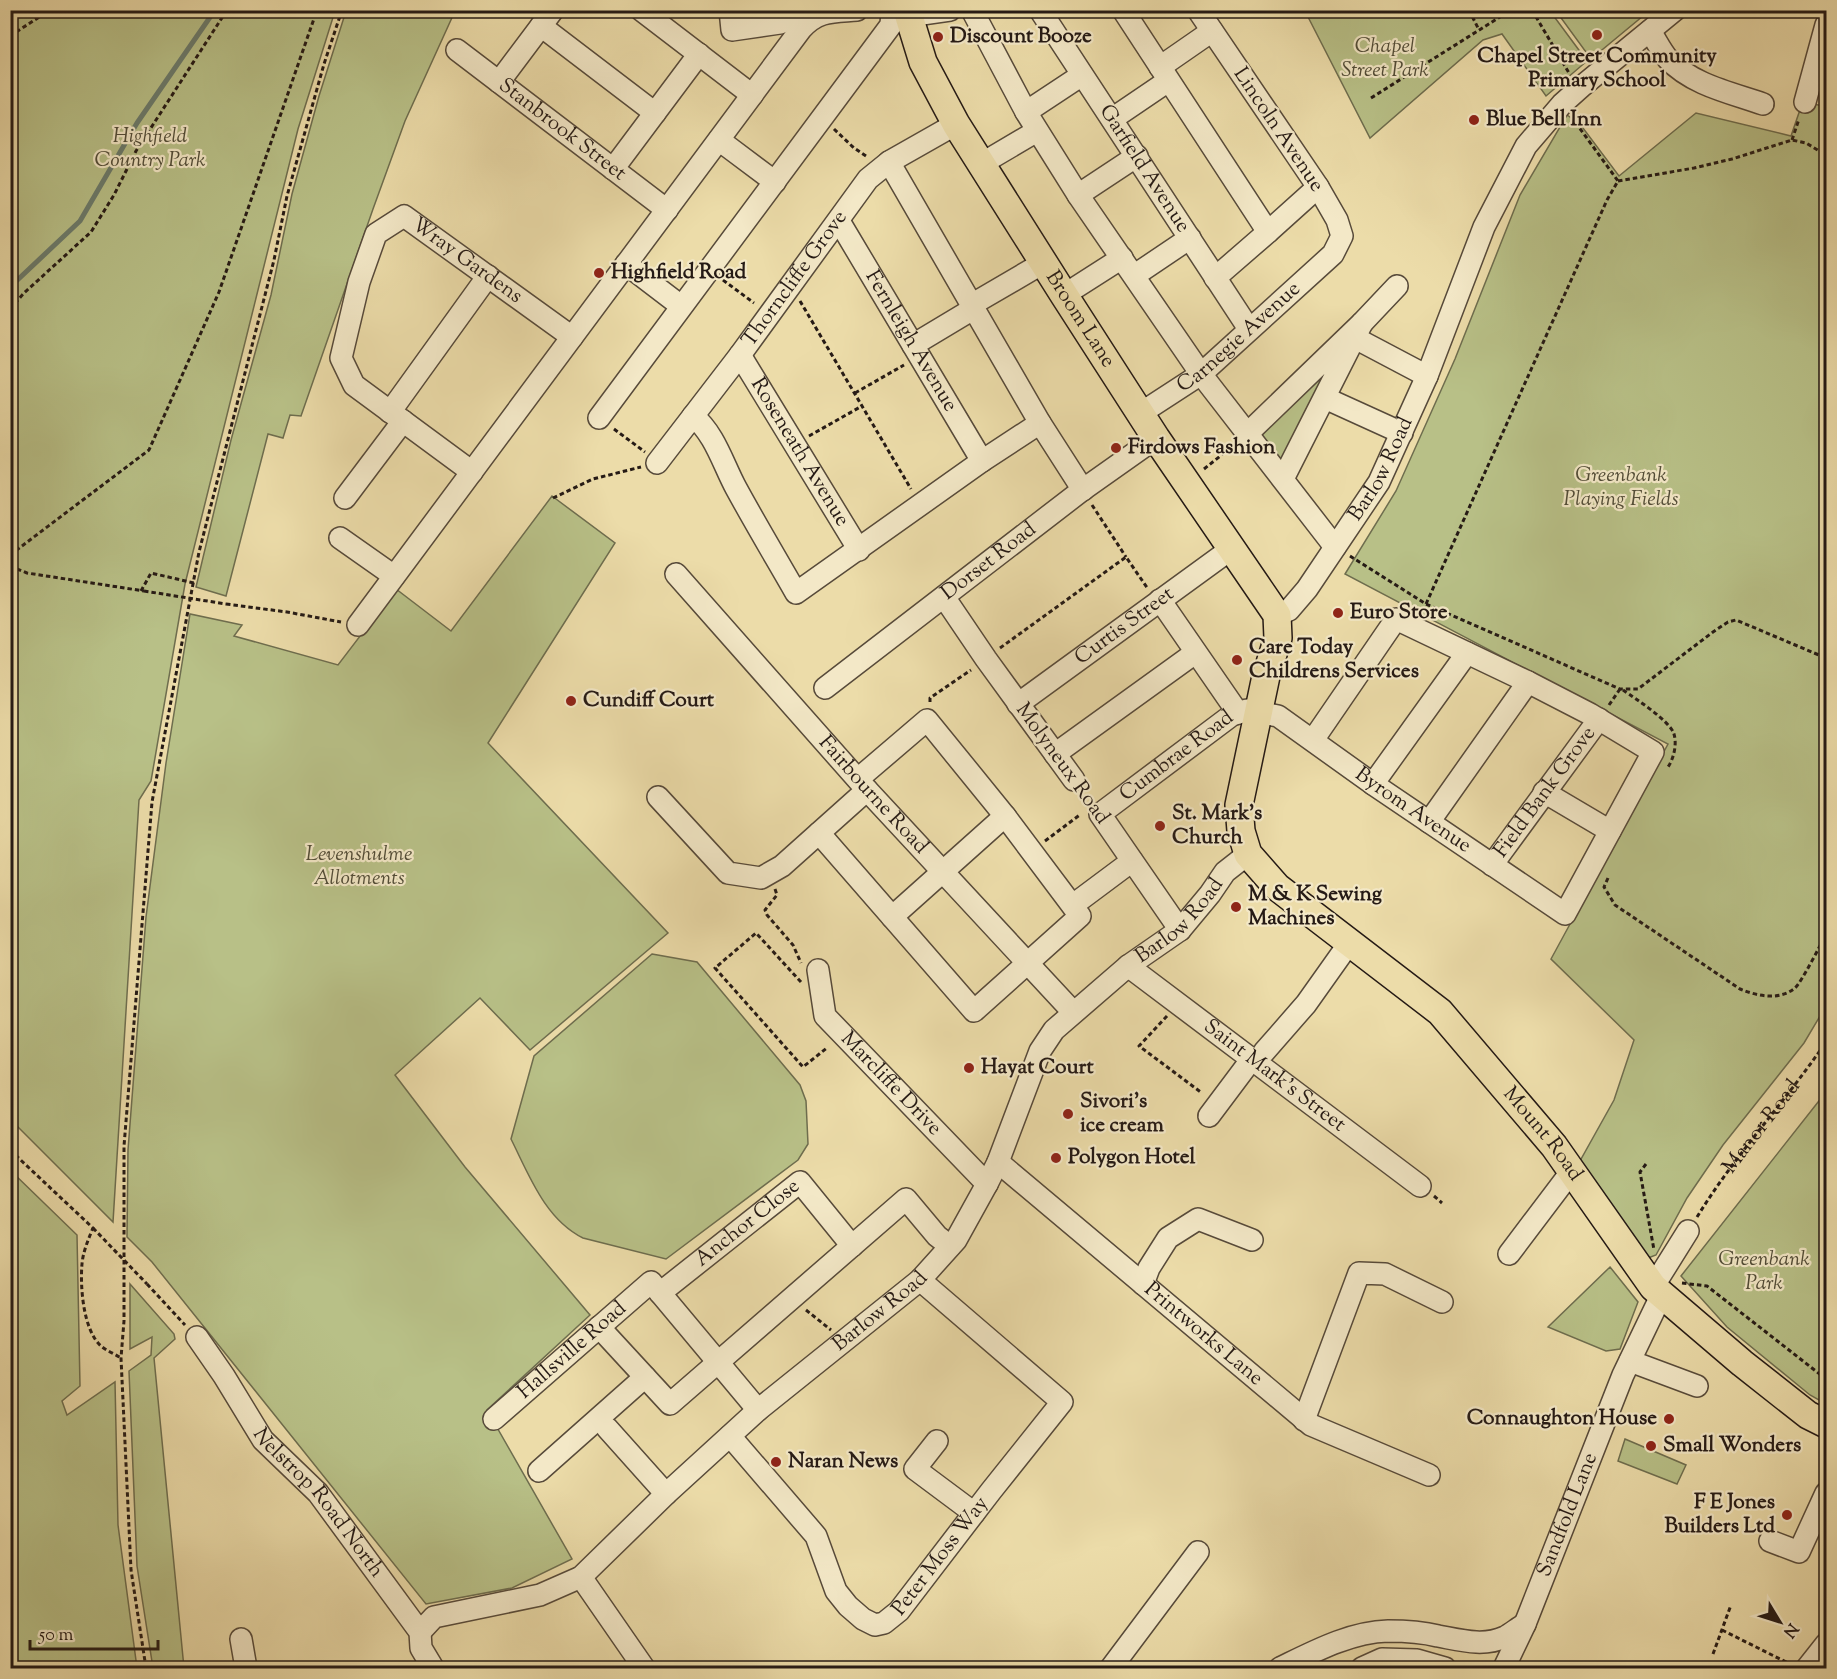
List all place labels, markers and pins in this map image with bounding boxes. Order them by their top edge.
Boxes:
place label: Discount Booze [950,22,1092,52]
marker: Chapel Street Community Primary School [1590,28,1604,42]
marker: Discount Booze [931,30,945,44]
place label: Chapel Street Community Primary School [1477,42,1717,96]
place label: Blue Bell Inn [1486,105,1603,135]
marker: Blue Bell Inn [1467,113,1481,127]
place label: Highfield Road [611,258,746,288]
marker: Highfield Road [592,266,606,280]
place label: Firdows Fashion [1128,433,1276,463]
marker: Firdows Fashion [1109,441,1123,455]
place label: Euro Store [1350,598,1448,628]
marker: Euro Store [1331,606,1345,620]
place label: Care Today Childrens Services [1249,633,1419,687]
marker: Care Today Childrens Services [1230,653,1244,667]
place label: Cundiff Court [583,686,715,716]
marker: Cundiff Court [564,694,578,708]
place label: St. Mark's Church [1172,799,1262,853]
marker: St. Mark's Church [1153,819,1167,833]
place label: M & K Sewing Machines [1248,880,1383,934]
marker: M & K Sewing Machines [1229,900,1243,914]
place label: Hayat Court [981,1053,1094,1083]
marker: Hayat Court [962,1061,976,1075]
place label: Sivori's ice cream [1080,1087,1164,1141]
marker: Sivori's ice cream [1061,1107,1075,1121]
place label: Polygon Hotel [1068,1143,1195,1173]
marker: Polygon Hotel [1049,1151,1063,1165]
place label: Connaughton House [1467,1404,1657,1434]
marker: Connaughton House [1662,1412,1676,1426]
place label: Small Wonders [1663,1431,1801,1461]
marker: Small Wonders [1644,1439,1658,1453]
place label: Naran News [788,1447,898,1477]
marker: Naran News [769,1455,783,1469]
place label: F E Jones Builders Ltd [1664,1488,1775,1542]
marker: F E Jones Builders Ltd [1780,1508,1794,1522]

